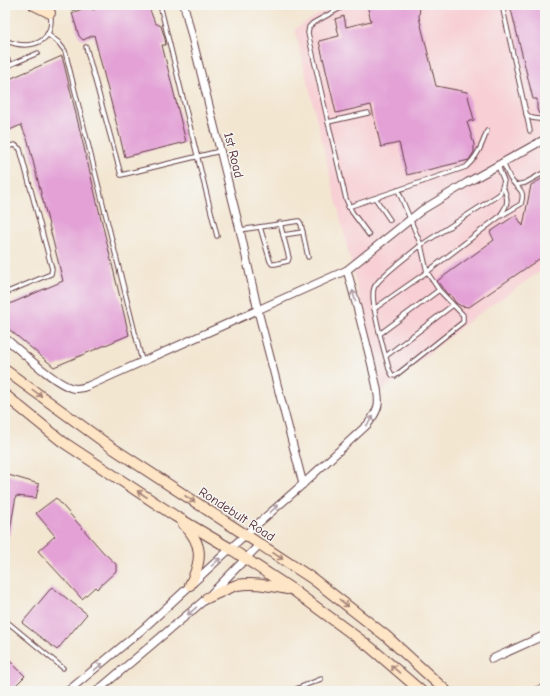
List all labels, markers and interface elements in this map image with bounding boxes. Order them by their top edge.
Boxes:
street label: 1st Road [221,131,247,179]
one-way arrow [350,290,357,303]
one-way arrow [31,388,42,397]
one-way arrow [366,415,374,426]
street label: Rondebult Road [196,484,278,544]
one-way arrow [137,490,148,498]
one-way arrow [185,495,196,503]
one-way arrow [269,505,279,514]
one-way arrow [272,552,283,560]
one-way arrow [211,557,221,566]
one-way arrow [338,599,349,607]
one-way arrow [187,606,197,615]
one-way arrow [93,662,103,671]
one-way arrow [390,665,401,674]

